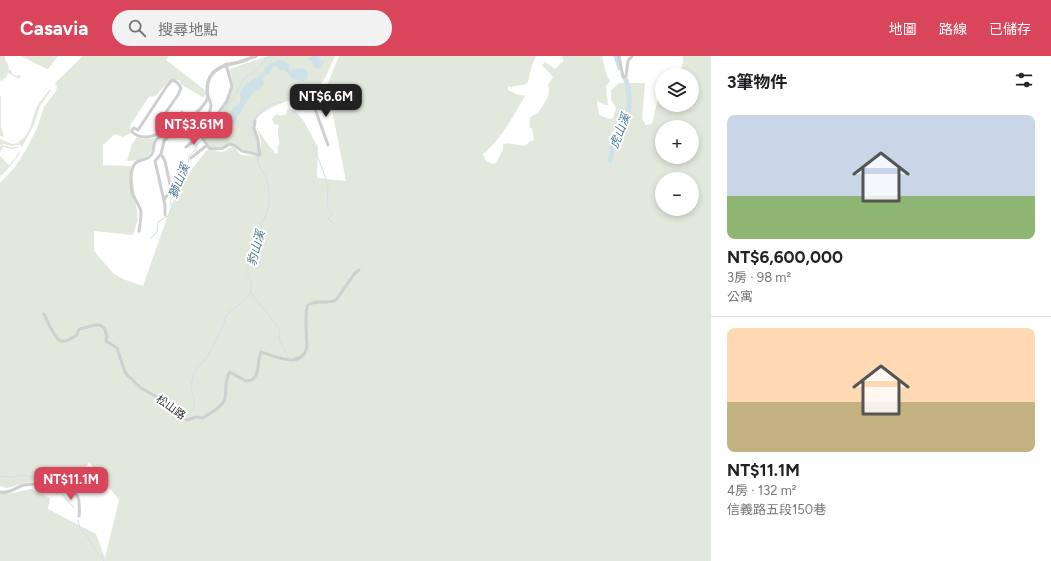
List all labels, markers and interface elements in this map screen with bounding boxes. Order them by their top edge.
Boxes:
search box [112,10,392,46]
text: Casavia [20,17,88,40]
icon: search [126,17,148,39]
text: 搜尋地點 [158,21,218,39]
text: 地圖 [889,21,917,38]
text: 路線 [939,21,967,38]
text: 已儲存 [989,21,1031,38]
map controls [655,68,699,216]
button: layers [655,68,699,112]
icon: filters [1013,69,1035,91]
text: 3筆物件 [727,72,787,92]
pin: NT$6.6M [289,84,363,118]
text: NT$6.6M [299,89,353,104]
water label: 虎山溪 [607,110,634,150]
pin: NT$3.61M [153,112,235,146]
text: NT$3.61M [164,117,224,132]
button: + [655,120,699,164]
icon: home [845,141,917,213]
water label: 獅山溪 [166,160,193,200]
button: − [655,172,699,216]
water label: 豹山溪 [244,227,268,267]
text: NT$6,600,000 [727,247,843,267]
text: 3房 · 98 m² [727,270,791,285]
text: 公寓 [727,289,753,304]
icon: home [845,354,917,426]
street label: 松山路 [153,393,188,422]
text: NT$11.1M [727,460,800,480]
pin: NT$11.1M [30,467,112,501]
text: NT$11.1M [43,472,99,487]
text: 4房 · 132 m² [727,483,796,498]
text: 信義路五段150巷 [727,502,826,517]

